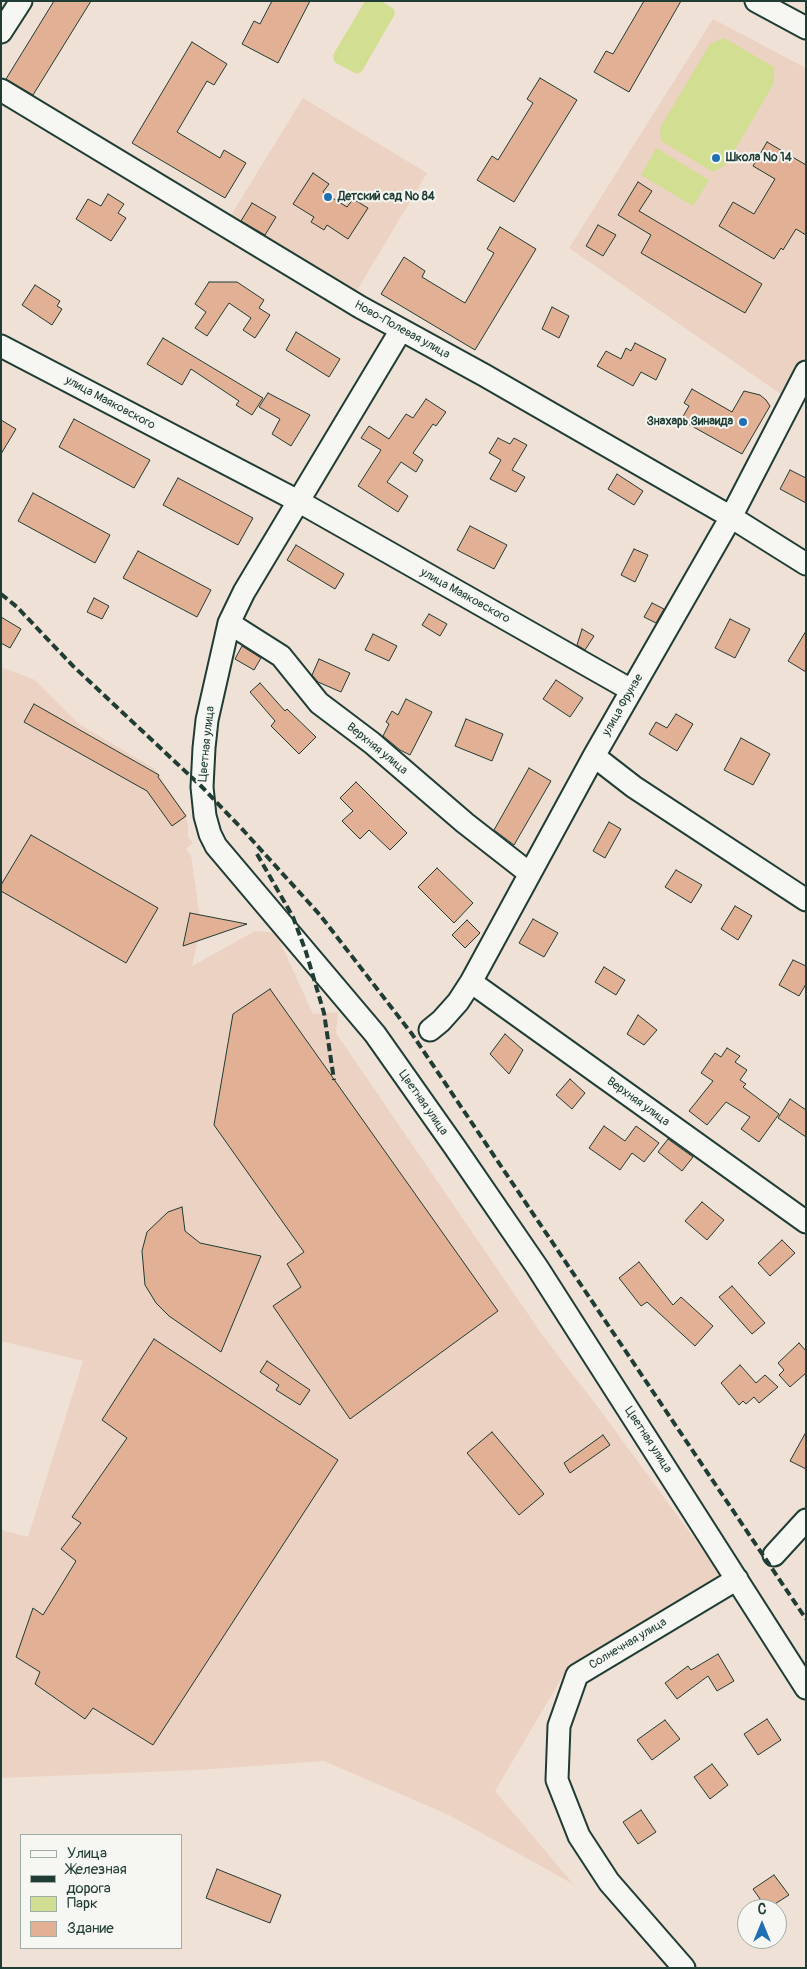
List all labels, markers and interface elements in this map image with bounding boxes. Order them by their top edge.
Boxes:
place label: Школа № 14 [726,151,792,165]
marker: Школа № 14 [710,152,722,164]
place label: Детский сад № 84 [338,190,435,204]
marker: Детский сад № 84 [322,191,334,203]
street label: Ново-Полевая улица [352,298,452,362]
street label: улица Маяковского [62,373,158,433]
place label: Знахарь Зинаида [647,415,733,429]
marker: Знахарь Зинаида [737,416,749,428]
street label: улица Маяковского [418,565,512,627]
street label: улица Фрунзе [600,672,646,738]
street label: Цветная улица [196,705,218,783]
street label: Верхняя улица [344,720,410,778]
street label: Цветная улица [395,1068,451,1138]
street label: Верхняя улица [604,1074,672,1130]
street label: Цветная улица [621,1404,675,1476]
street label: Солнечная улица [587,1615,669,1673]
legend [20,1834,182,1949]
text: Улица [67,1844,107,1863]
text: Железная дорога [66,1860,127,1898]
text: Парк [67,1894,98,1913]
north arrow [737,1899,787,1949]
text: С [758,1901,766,1918]
text: Здание [67,1919,114,1938]

